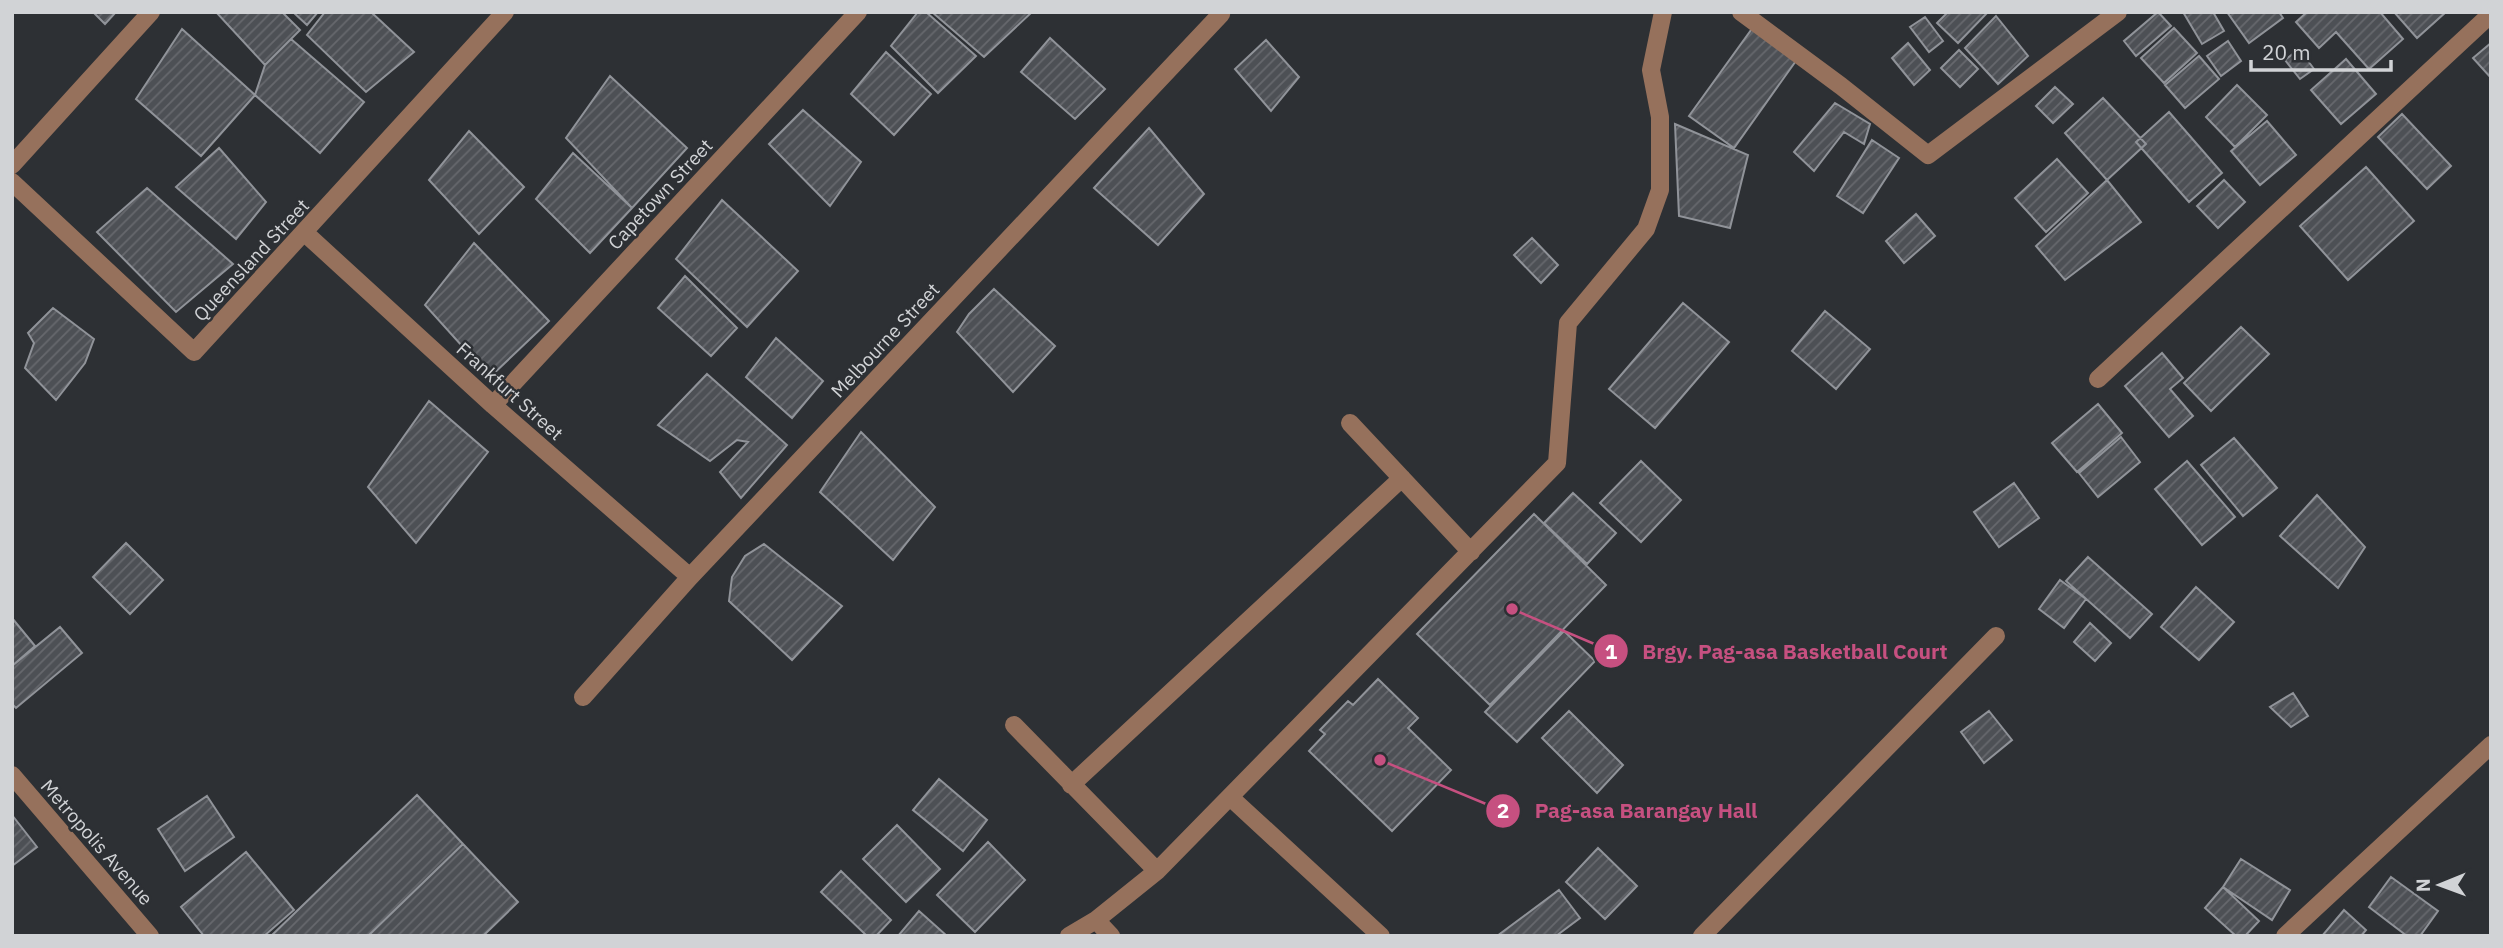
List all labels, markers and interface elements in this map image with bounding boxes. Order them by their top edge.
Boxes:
scale bar [2251,28,2391,72]
text: 20 m [2262,38,2311,66]
street label: Capetown Street [603,134,717,254]
street label: Queensland Street [188,194,314,326]
street label: Melbourne Street [826,278,944,402]
street label: Frankfurt Street [452,337,568,445]
callout: Brgy. Pag-asa Basketball Court [1593,630,1962,672]
text: 1 [1605,637,1618,665]
text: Brgy. Pag-asa Basketball Court [1642,637,1948,665]
street label: Metropolis Avenue [36,774,158,910]
callout: Pag-asa Barangay Hall [1485,790,1771,832]
text: 2 [1497,796,1509,824]
text: Pag-asa Barangay Hall [1535,796,1757,824]
north arrow [2405,850,2475,920]
text: N [2411,878,2435,892]

